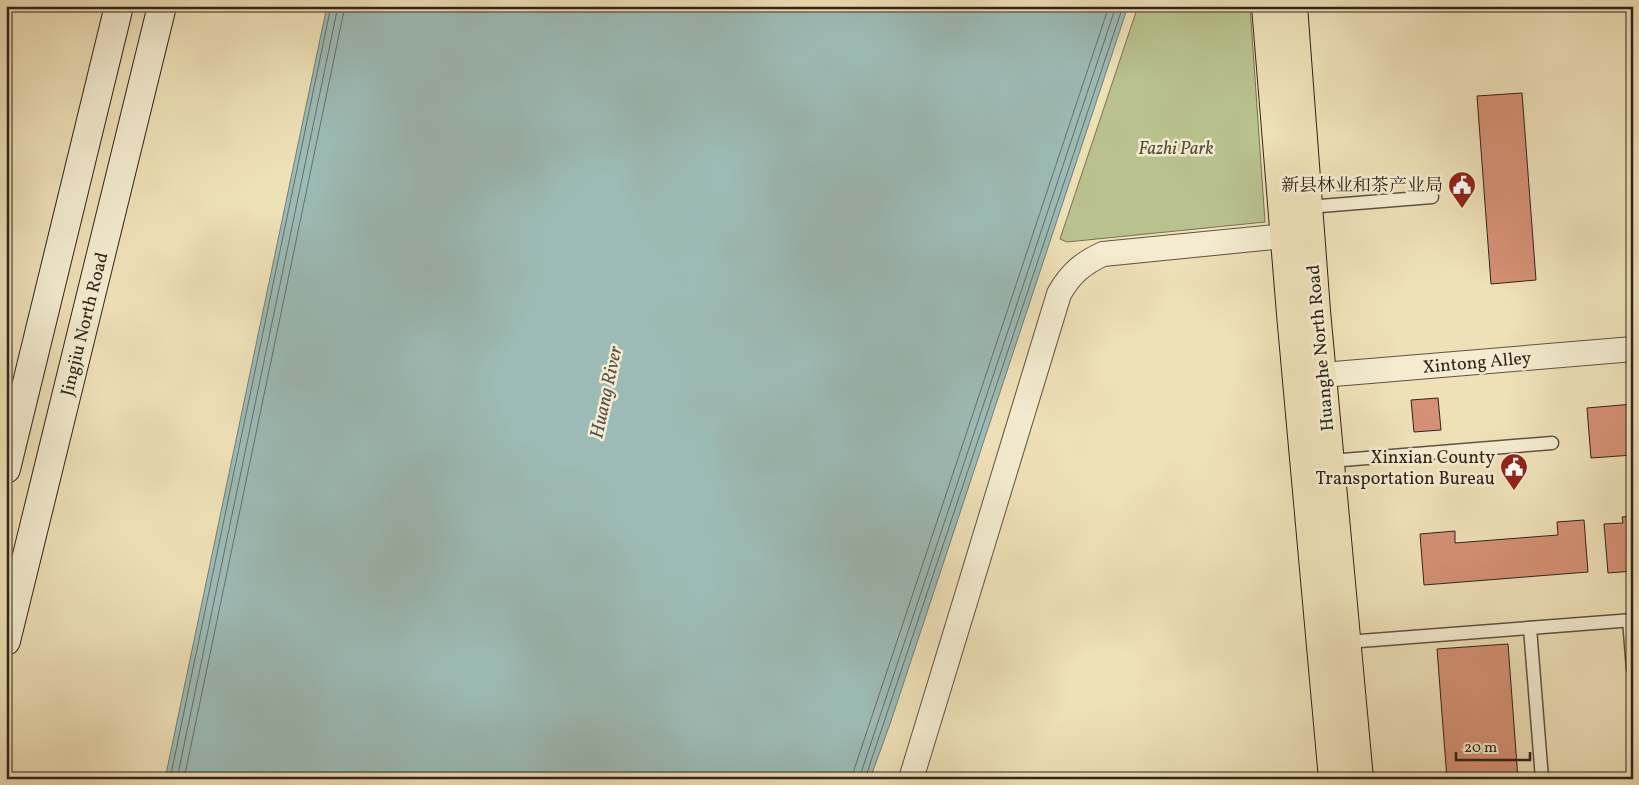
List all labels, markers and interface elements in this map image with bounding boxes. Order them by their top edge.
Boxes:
park label: Fazhi Park [1138,137,1214,162]
public building icon: 新县林业和茶产业局 [1447,170,1477,209]
place label: 新县林业和茶产业局 [1281,174,1443,199]
street label: Jingjiu North Road [56,250,115,399]
street label: Huanghe North Road [1302,263,1341,432]
water label: Huang River [584,343,630,441]
street label: Xintong Alley [1422,346,1533,381]
place label: Xinxian County Transportation Bureau [1316,446,1495,492]
public building icon: Xinxian County Transportation Bureau [1499,452,1529,491]
scale bar [1456,730,1530,762]
text: 20 m [1464,738,1497,759]

